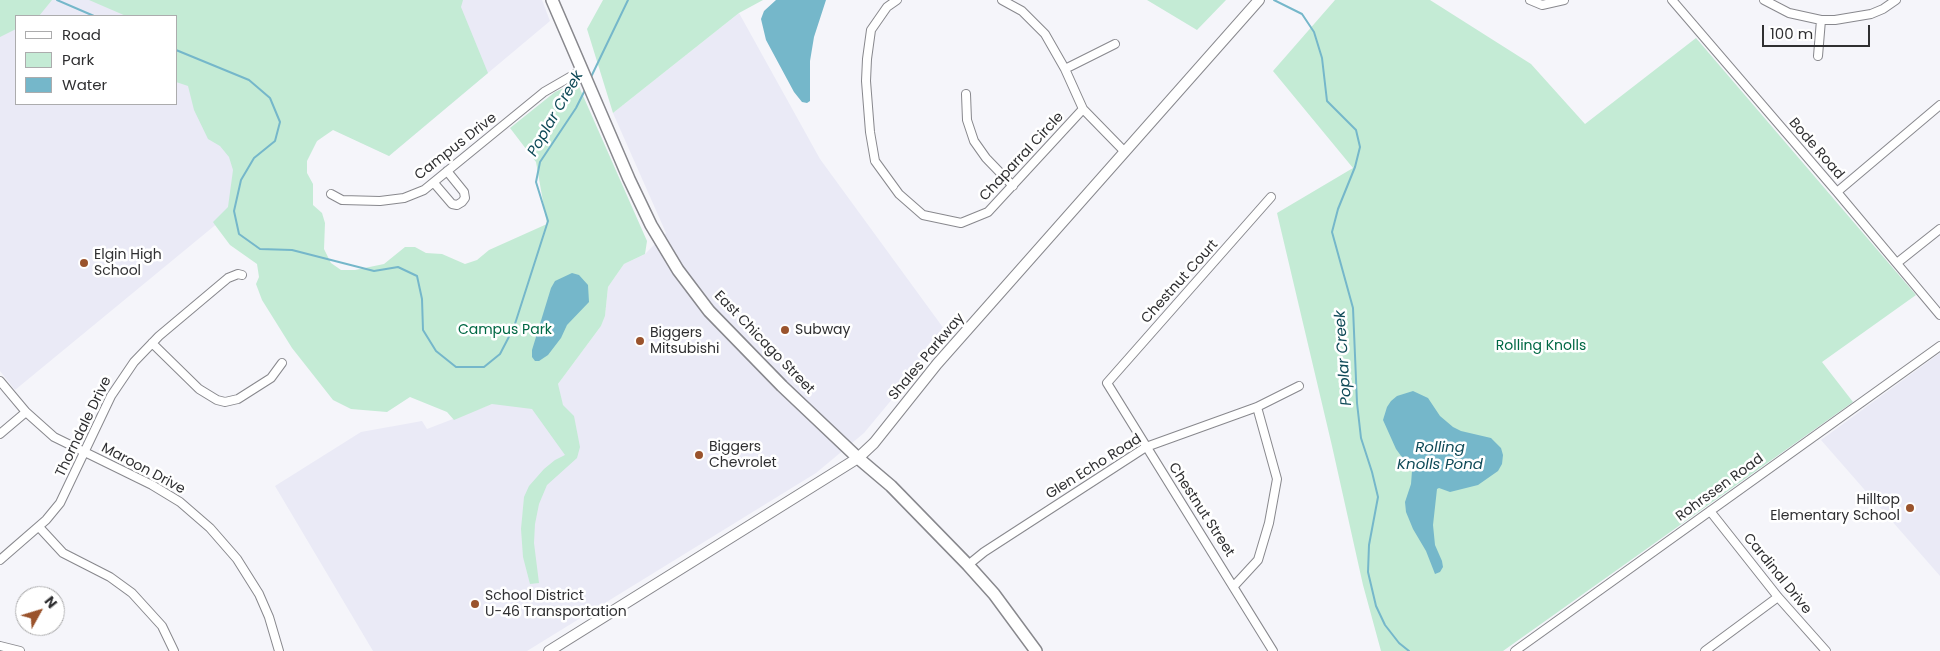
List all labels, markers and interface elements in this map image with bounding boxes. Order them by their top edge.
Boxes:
legend [15,15,178,105]
scale bar [1765,15,1872,47]
text: 100 m [1770,23,1813,44]
text: Road [62,24,101,45]
text: Park [62,49,94,70]
water label: Poplar Creek [524,68,588,160]
text: Water [62,74,107,95]
street label: Chaparral Circle [977,109,1067,205]
street label: Campus Drive [412,110,500,184]
street label: Bode Road [1785,115,1847,183]
street label: Chestnut Court [1138,237,1222,327]
place label: Elgin High School [94,247,162,280]
marker: Elgin High School [78,257,90,269]
street label: East Chicago Street [710,288,818,398]
street label: Shales Parkway [886,310,968,404]
water label: Poplar Creek [1332,310,1356,406]
park label: Campus Park [458,322,552,338]
place label: Subway [795,322,850,338]
marker: Subway [779,324,791,336]
place label: Biggers Mitsubishi [650,325,719,358]
marker: Biggers Mitsubishi [634,335,646,347]
park label: Rolling Knolls [1496,338,1586,354]
street label: Thorndale Drive [52,374,116,480]
street label: Glen Echo Road [1043,431,1145,503]
place label: Biggers Chevrolet [709,439,777,472]
water label: Rolling Knolls Pond [1397,439,1483,474]
street label: Maroon Drive [98,440,188,498]
marker: Biggers Chevrolet [693,449,705,461]
street label: Rohrssen Road [1673,451,1767,525]
street label: Chestnut Street [1164,460,1238,560]
place label: Hilltop Elementary School [1770,492,1900,524]
marker: Hilltop Elementary School [1904,502,1916,514]
street label: Cardinal Drive [1739,530,1815,618]
north arrow [15,586,65,636]
place label: School District U-46 Transportation [485,588,627,620]
text: N [40,592,62,613]
marker: School District U-46 Transportation [469,598,481,610]

